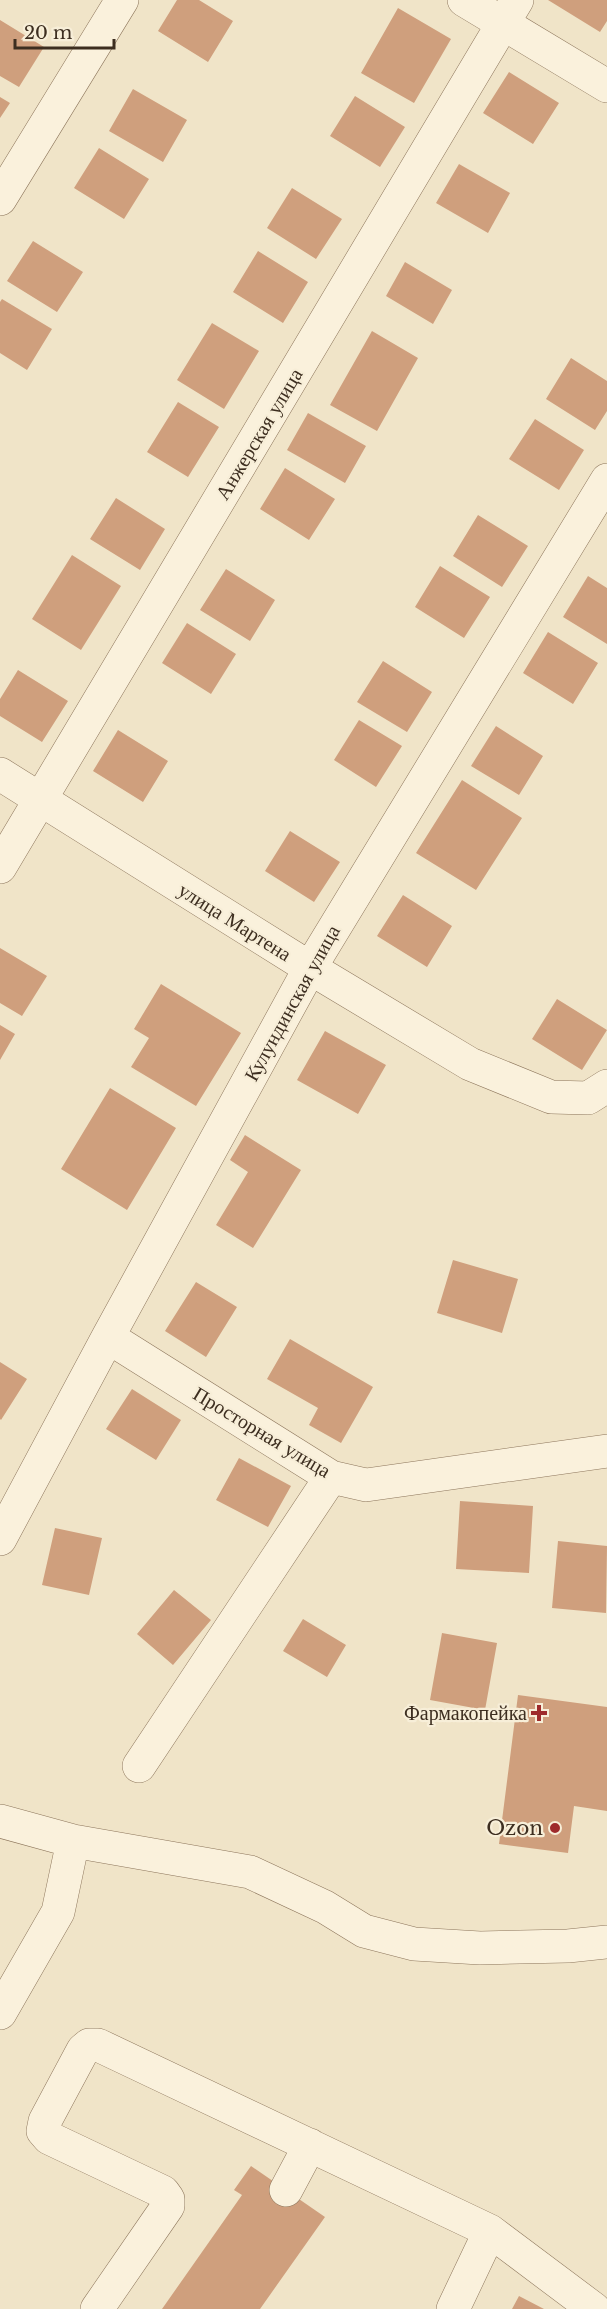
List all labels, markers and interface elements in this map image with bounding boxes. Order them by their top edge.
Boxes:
scale bar [15,12,114,50]
text: 20 m [24,22,72,44]
street label: Анжерская улица [210,364,308,504]
street label: улица Мартена [174,878,296,966]
street label: Кулундинская улица [239,921,345,1085]
street label: Просторная улица [189,1381,335,1483]
place label: Фармакопейка [404,1701,527,1725]
marker: Фармакопейка [532,1706,546,1720]
place label: Ozon [486,1816,543,1840]
marker: Ozon [548,1821,562,1835]

